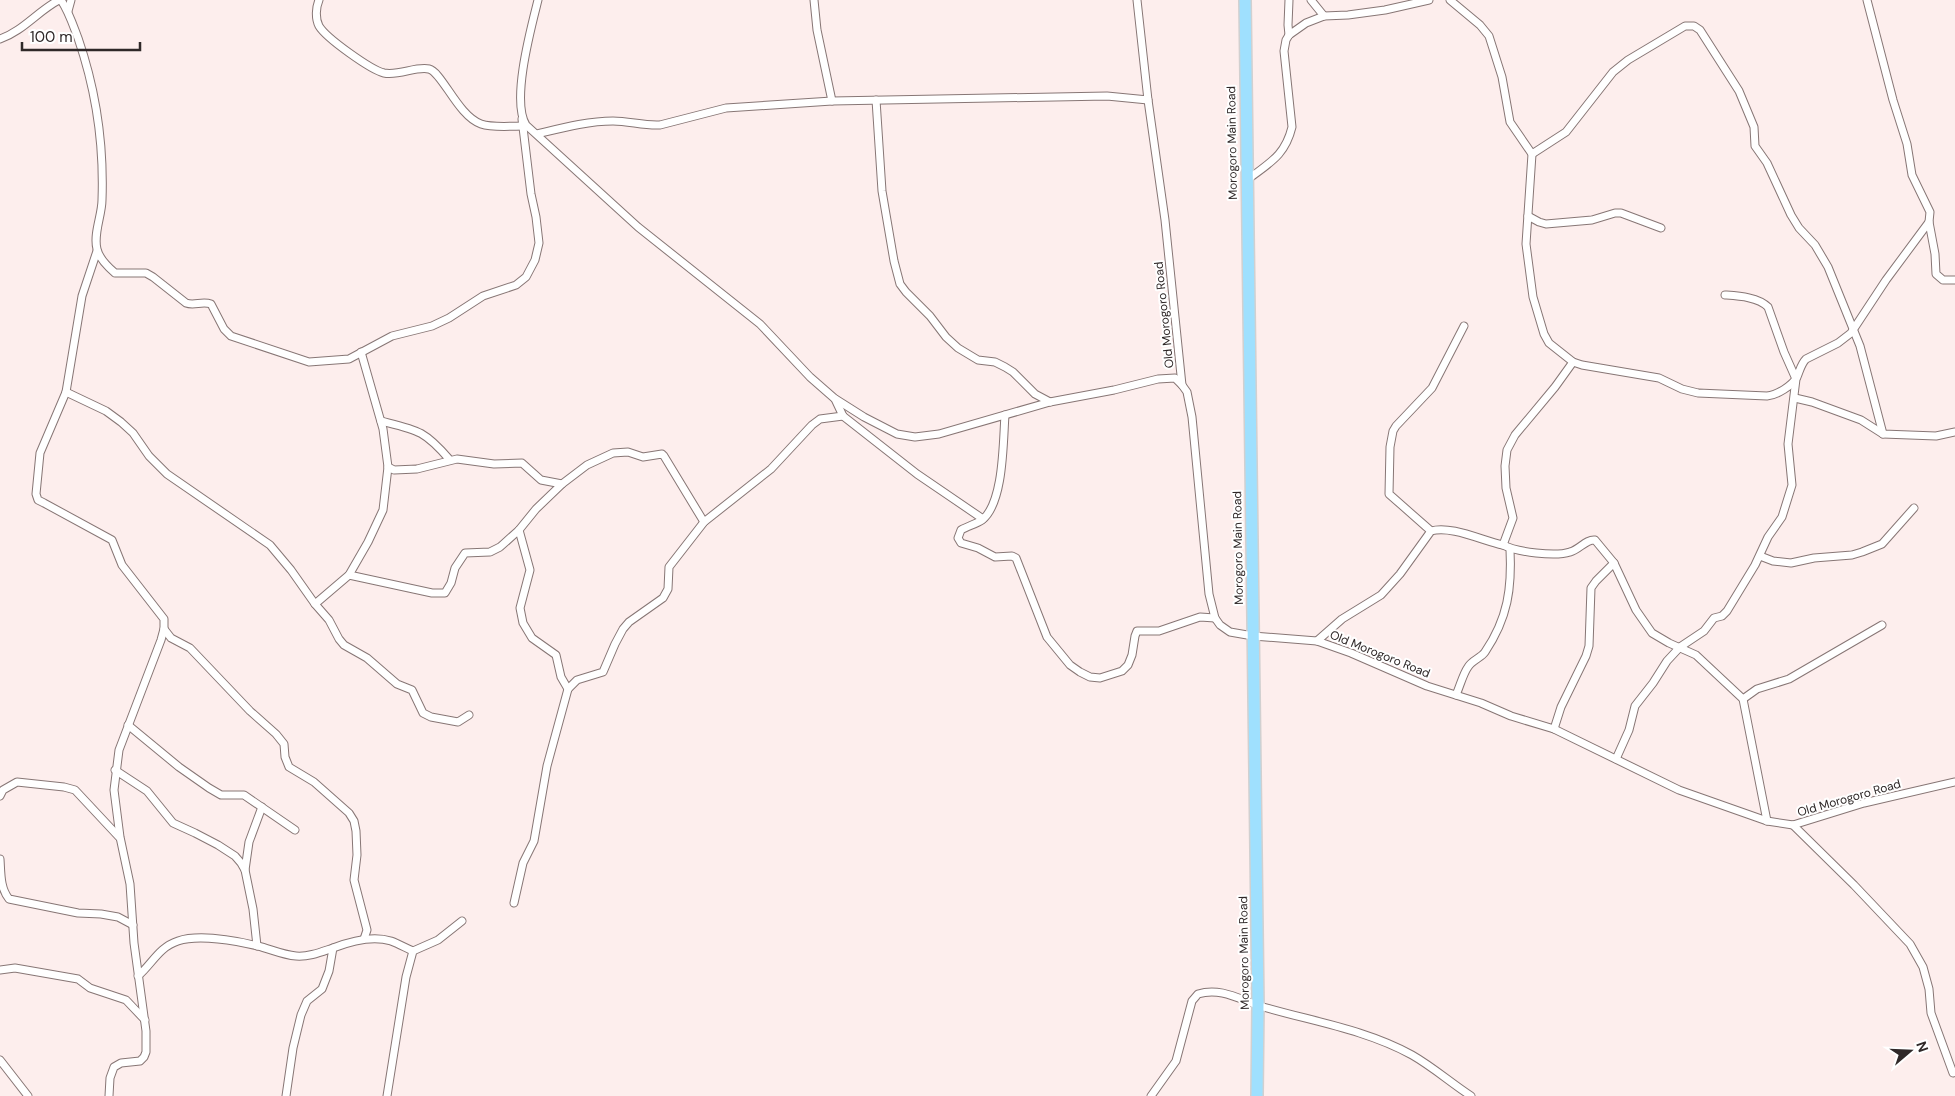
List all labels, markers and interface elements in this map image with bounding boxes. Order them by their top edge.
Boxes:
scale bar [22,20,140,52]
text: 100 m [30,27,73,47]
street label: Morogoro Main Road [1223,86,1241,200]
street label: Old Morogoro Road [1150,261,1178,369]
street label: Morogoro Main Road [1229,491,1247,605]
street label: Old Morogoro Road [1327,627,1433,681]
street label: Old Morogoro Road [1795,776,1903,820]
street label: Morogoro Main Road [1235,896,1253,1010]
north arrow [1885,1026,1935,1076]
text: N [1912,1039,1932,1055]

